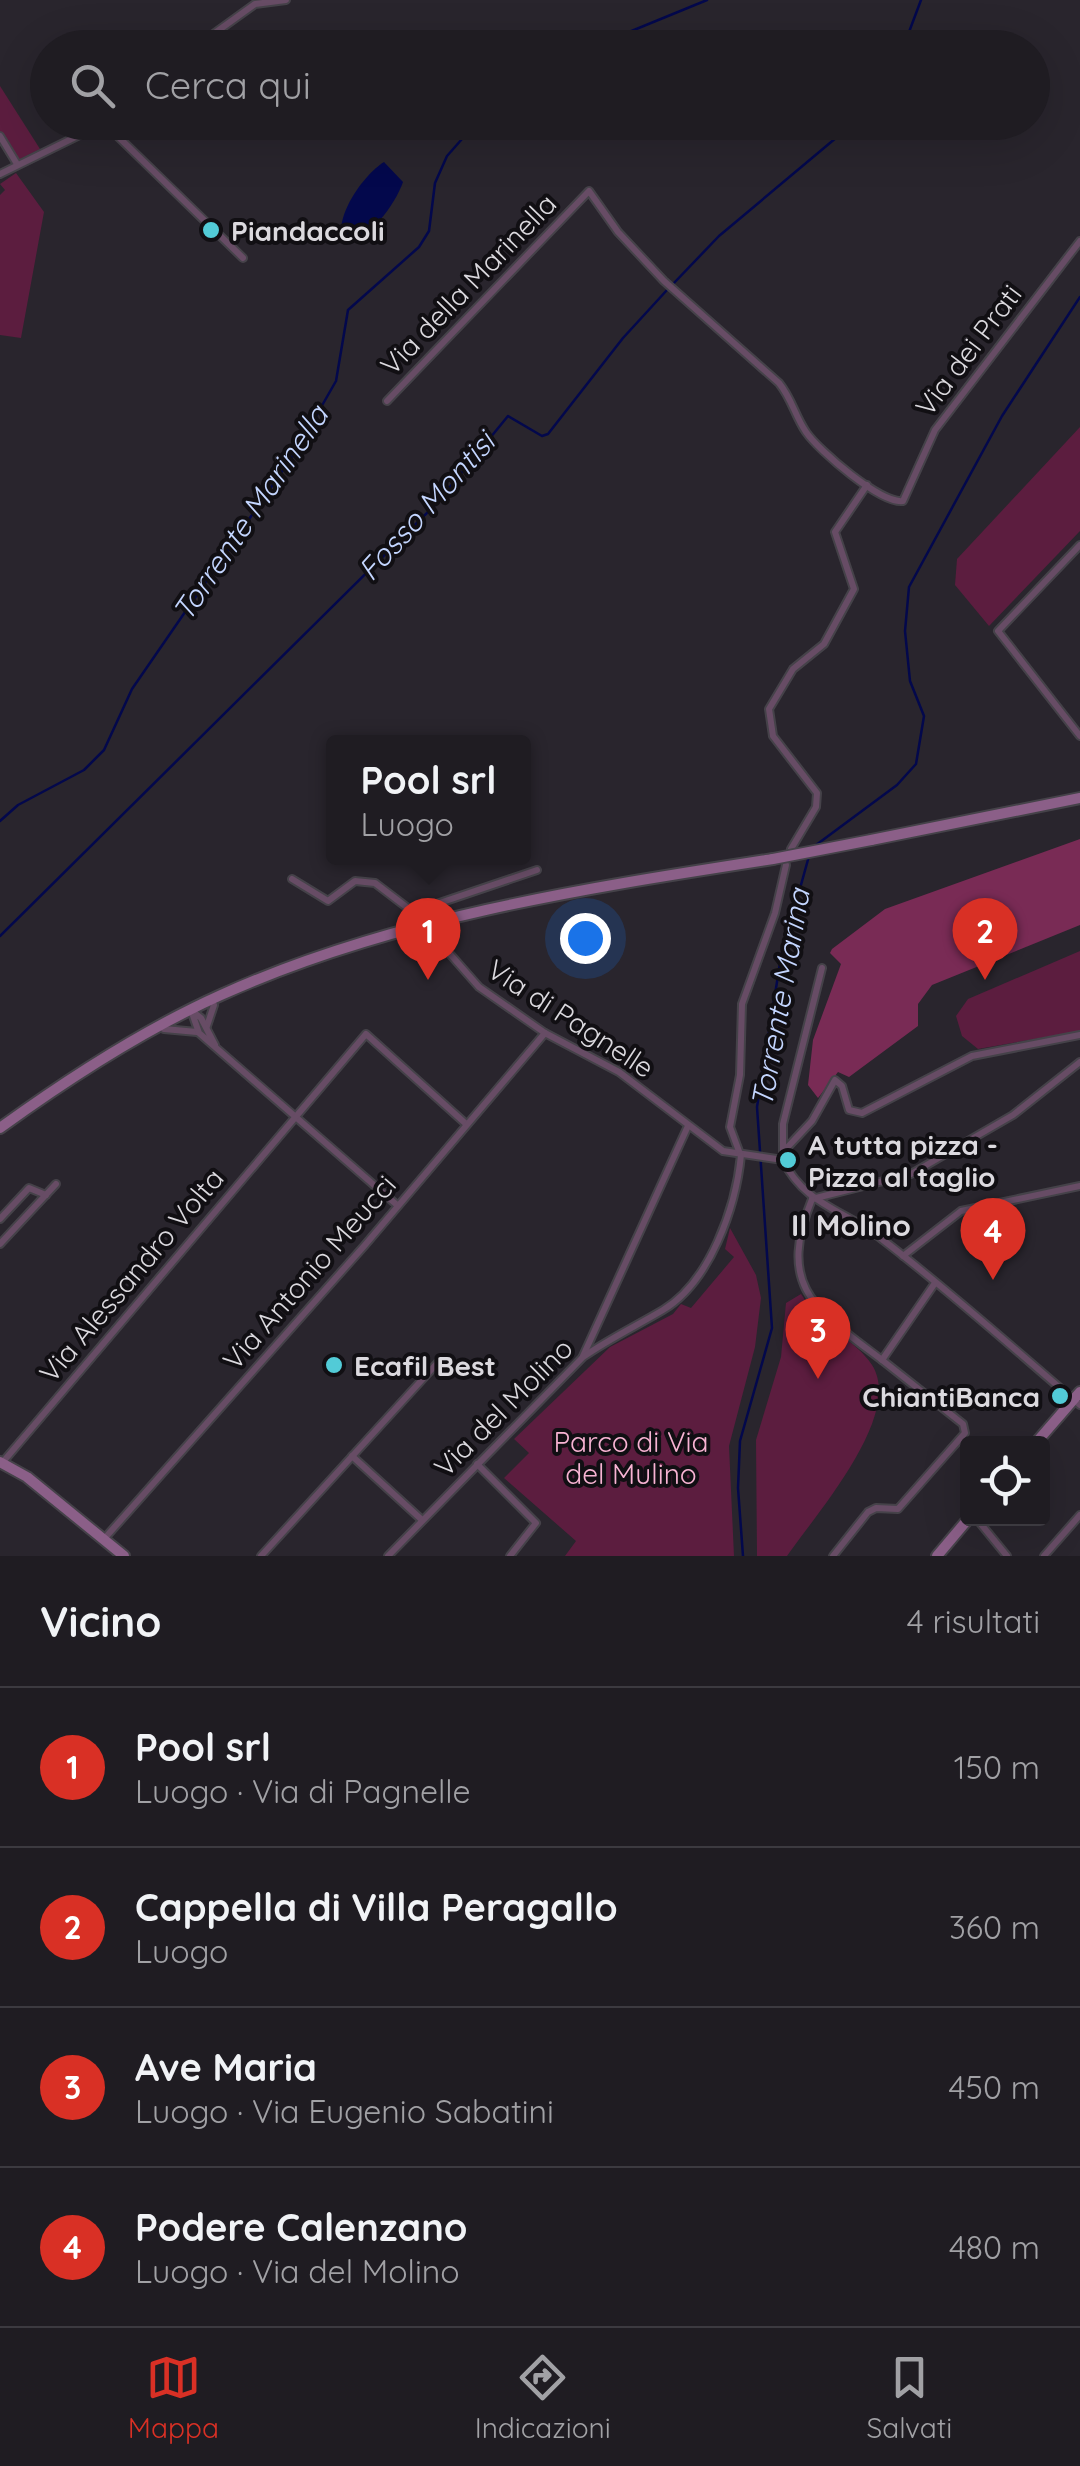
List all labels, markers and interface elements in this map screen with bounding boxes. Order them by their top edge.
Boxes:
search box [30,30,1050,140]
icon: search [65,58,120,113]
text: Cerca qui [145,61,311,109]
street label: Via della Marinella [373,186,563,382]
place label: Piandaccoli [231,213,385,248]
marker: Piandaccoli [200,219,222,241]
street label: Via dei Prati [907,277,1029,423]
water label: Torrente Marinella [164,397,337,628]
water label: Fosso Montisi [349,421,505,588]
popup [326,735,531,865]
text: Pool srl [361,756,496,804]
text: Luogo [361,804,454,844]
water label: Torrente Marina [742,884,818,1110]
pin: 1 [396,898,460,980]
pin: 2 [952,898,1018,980]
your location [560,913,611,964]
street label: Via di Pagnelle [481,951,661,1085]
place label: A tutta pizza - Pizza al taglio [808,1127,998,1194]
marker: A tutta pizza - Pizza al taglio [777,1149,799,1171]
street label: Via Alessandro Volta [31,1161,231,1389]
street label: Via Antonio Meucci [215,1168,403,1376]
pin: 4 [960,1198,1026,1280]
district label: Il Molino [791,1206,911,1244]
pin: 3 [786,1296,850,1379]
street label: Via del Molino [426,1330,580,1484]
place label: Ecafil Best [354,1348,496,1383]
marker: Ecafil Best [323,1354,345,1376]
place label: ChiantiBanca [862,1379,1040,1414]
marker: ChiantiBanca [1049,1385,1071,1407]
park label: Parco di Via del Mulino [554,1424,708,1491]
map controls [960,1436,1050,1526]
button: locate [960,1436,1050,1526]
text: Vicino [40,1595,161,1648]
text: 4 risultati [907,1601,1040,1641]
text: Pool srl [135,1723,271,1771]
text: 1 [66,1747,79,1787]
text: 150 m [954,1747,1040,1787]
text: Luogo · Via di Pagnelle [135,1771,471,1811]
text: Cappella di Villa Peragallo [135,1883,618,1931]
text: 2 [63,1907,82,1947]
text: 360 m [949,1907,1040,1947]
text: Luogo [135,1931,228,1971]
text: Ave Maria [135,2043,317,2091]
text: 3 [64,2067,81,2107]
text: 450 m [948,2067,1040,2107]
text: Luogo · Via Eugenio Sabatini [135,2091,554,2131]
text: Podere Calenzano [135,2203,468,2251]
text: 4 [63,2227,82,2267]
text: 480 m [949,2227,1040,2267]
text: Luogo · Via del Molino [135,2251,460,2291]
tab: Mappa [128,2350,219,2445]
tab: Indicazioni [475,2350,611,2445]
tab: Salvati [866,2350,952,2445]

